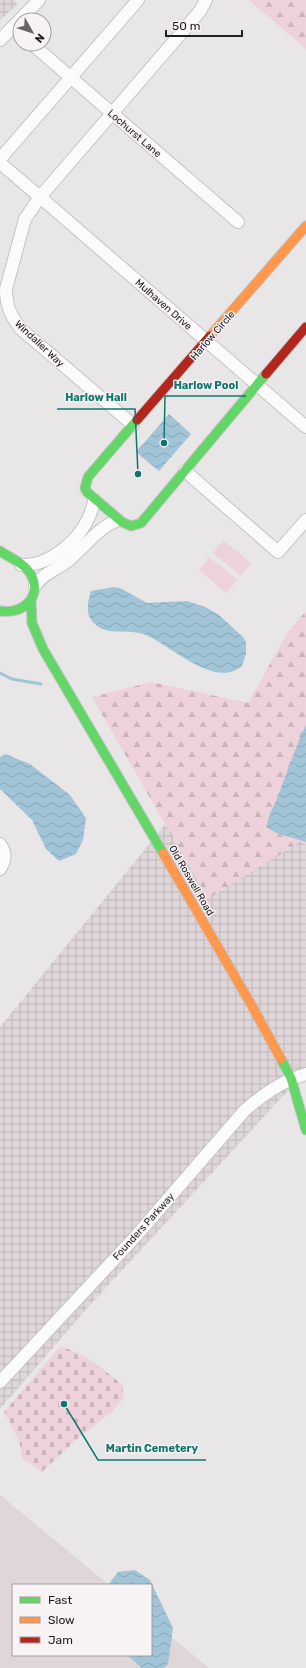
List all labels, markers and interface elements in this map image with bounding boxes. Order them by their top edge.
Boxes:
north arrow [12,12,52,52]
scale bar [166,12,242,38]
text: 50 m [172,19,200,33]
text: N [32,31,47,45]
street label: Lochurst Lane [105,107,164,161]
street label: Mulhaven Drive [132,277,195,333]
street label: Harlow Circle [188,308,238,363]
street label: Windalier Way [12,318,67,370]
callout: Harlow Pool [165,373,246,396]
text: Harlow Pool [174,379,238,392]
callout: Harlow Hall [57,386,135,409]
text: Harlow Hall [65,391,127,404]
street label: Old Roswell Road [166,843,216,918]
street label: Founders Parkway [110,1190,177,1263]
callout: Martin Cemetery [98,1437,206,1460]
text: Martin Cemetery [106,1442,199,1455]
legend [12,1584,152,1656]
text: Fast [48,1593,72,1607]
text: Slow [48,1613,75,1627]
text: Jam [48,1633,73,1647]

